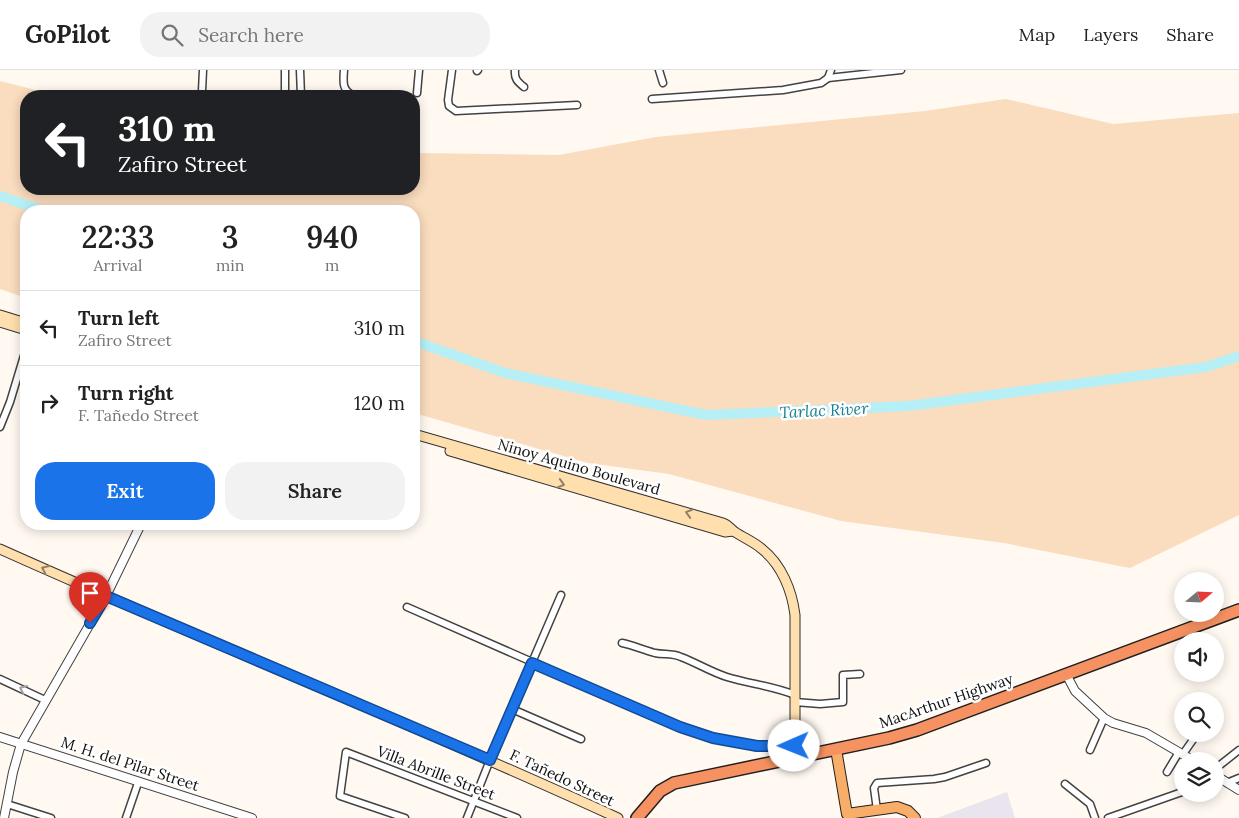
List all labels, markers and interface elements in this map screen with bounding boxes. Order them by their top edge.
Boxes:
search box [140,12,490,57]
text: GoPilot [25,19,110,50]
icon: search [158,21,186,49]
text: Search here [198,23,304,47]
text: Map [1019,23,1055,46]
text: Layers [1083,23,1138,46]
text: Share [1166,23,1214,46]
text: 310 m [118,106,215,151]
icon: left [35,110,100,175]
text: Zafiro Street [118,150,247,178]
text: 22:33 [81,218,155,256]
text: 3 [222,218,239,256]
text: 940 [306,218,359,256]
text: Arrival [94,255,142,275]
text: min [216,255,244,275]
text: m [325,255,339,275]
text: Turn left [78,306,159,330]
icon: left [35,314,63,342]
text: 310 m [354,316,405,340]
text: Zafiro Street [78,330,172,350]
text: Turn right [78,381,174,405]
icon: right [35,389,63,417]
text: 120 m [354,391,405,415]
water label: Tarlac River [779,398,870,422]
text: F. Tañedo Street [78,405,199,425]
street label: Ninoy Aquino Boulevard [496,434,663,499]
button: Exit [35,462,215,520]
button: Share [225,462,405,520]
one-way arrow [557,478,565,488]
one-way arrow [685,508,693,518]
one-way arrow [41,564,50,575]
pin [69,572,111,623]
north arrow [1174,572,1224,622]
map controls [1174,572,1224,802]
icon: arrive [76,579,104,607]
button: sound [1174,632,1224,682]
street label: MacArthur Highway [876,669,1015,732]
one-way arrow [19,685,28,696]
button: search [1174,692,1224,742]
position arrow [767,719,819,771]
street label: M. H. del Pilar Street [59,732,202,795]
street label: Villa Abrille Street [373,741,498,804]
street label: F. Tañedo Street [507,745,618,810]
button: layers [1174,752,1224,802]

